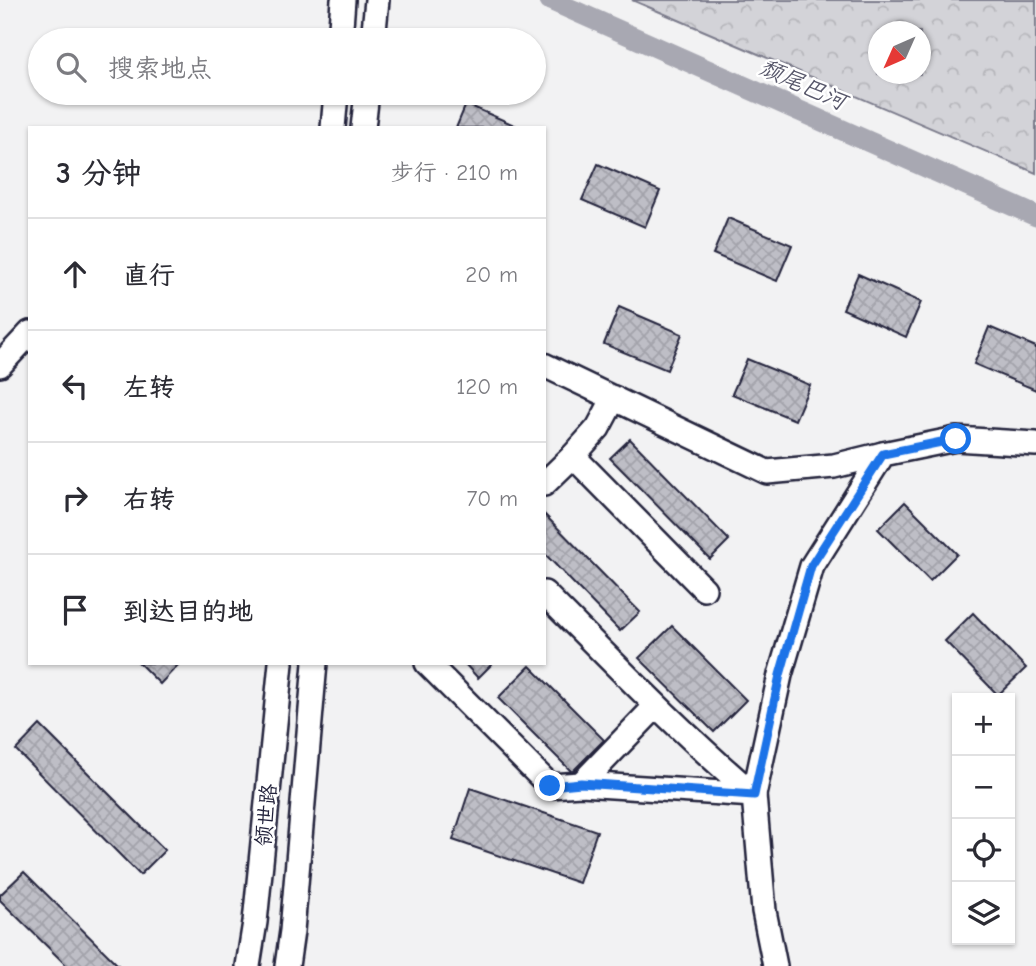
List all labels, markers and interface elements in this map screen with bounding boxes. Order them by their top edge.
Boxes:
north arrow [868,21,931,84]
search box [28,28,546,105]
icon: search [52,48,90,86]
water label: 颓尾巴河 [755,53,854,117]
text: 搜索地点 [108,54,212,84]
text: 3 分钟 [56,156,141,191]
text: 步行 · 210 m [391,159,518,186]
icon: ahead [56,255,94,293]
text: 直行 [123,261,175,291]
text: 20 m [465,261,518,288]
icon: left [56,367,94,405]
text: 左转 [123,373,175,403]
text: 120 m [456,373,518,400]
route start [940,423,971,454]
icon: right [56,479,94,517]
text: 右转 [123,485,175,515]
text: 70 m [466,485,518,512]
icon: arrive [56,591,94,629]
text: 到达目的地 [123,597,253,627]
map controls [952,693,1015,945]
button: + [952,693,1015,756]
button: − [952,756,1015,819]
route end [534,770,565,801]
street label: 领世路 [251,782,281,848]
button: locate [952,819,1015,882]
button: layers [952,882,1015,945]

